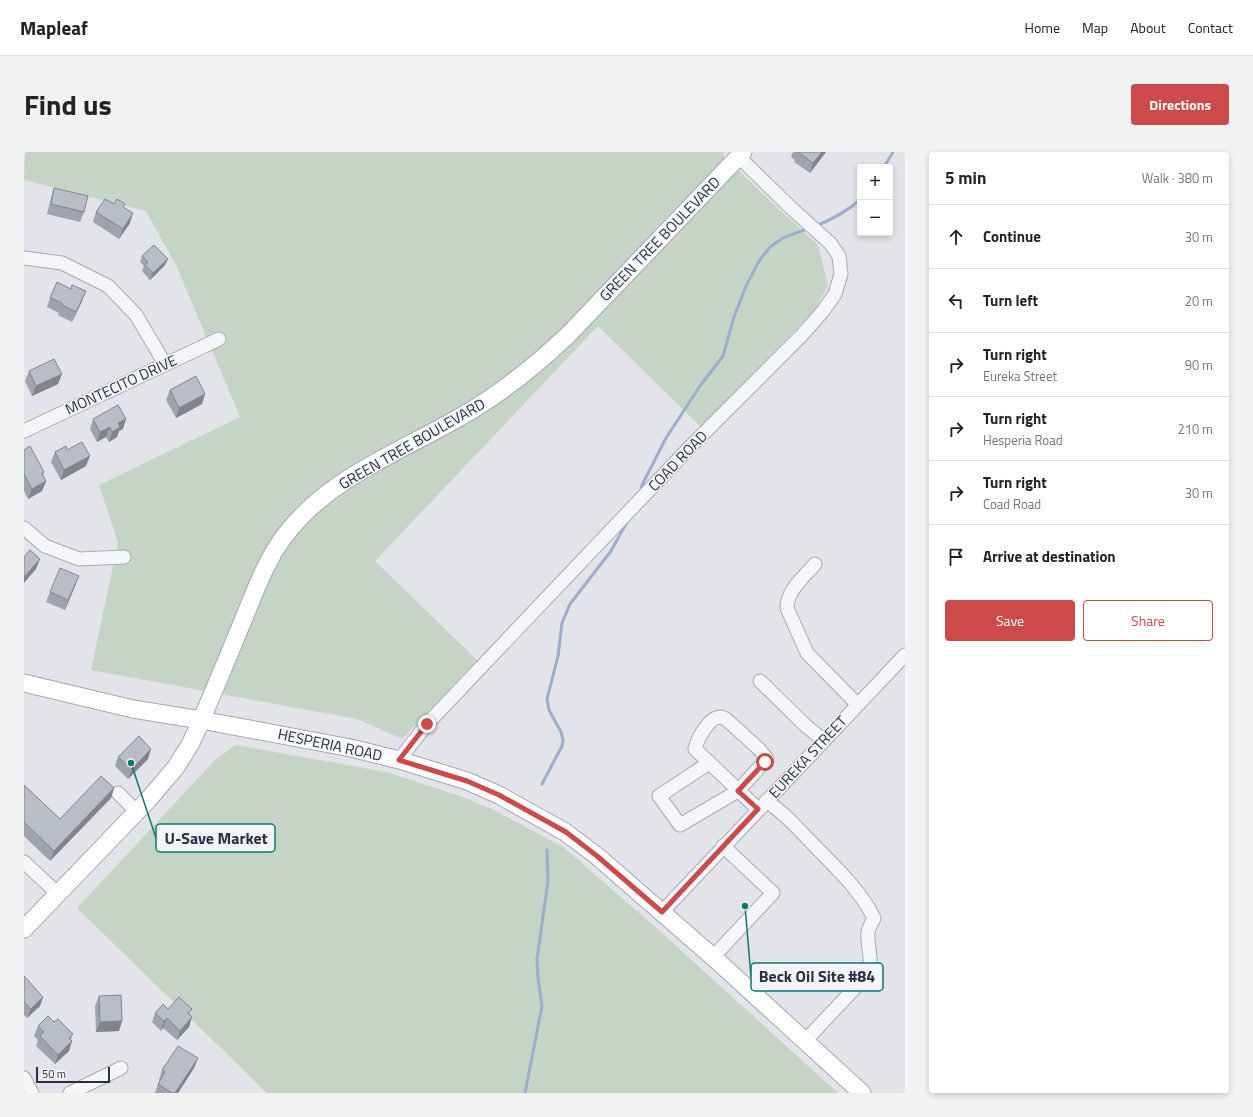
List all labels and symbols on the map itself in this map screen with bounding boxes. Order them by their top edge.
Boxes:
street label: GREEN TREE BOULEVARD [594,171,726,306]
street label: MONTECITO DRIVE [61,349,180,421]
street label: GREEN TREE BOULEVARD [334,392,489,495]
street label: COAD ROAD [643,425,713,496]
street label: EUREKA STREET [763,710,852,803]
route end [418,715,436,733]
street label: HESPERIA ROAD [276,722,385,767]
route start [756,753,774,771]
callout: U-Save Market [156,824,275,852]
text: U-Save Market [165,826,268,850]
callout: Beck Oil Site #84 [751,963,883,991]
text: Beck Oil Site #84 [759,964,875,988]
scale bar [36,1065,110,1084]

